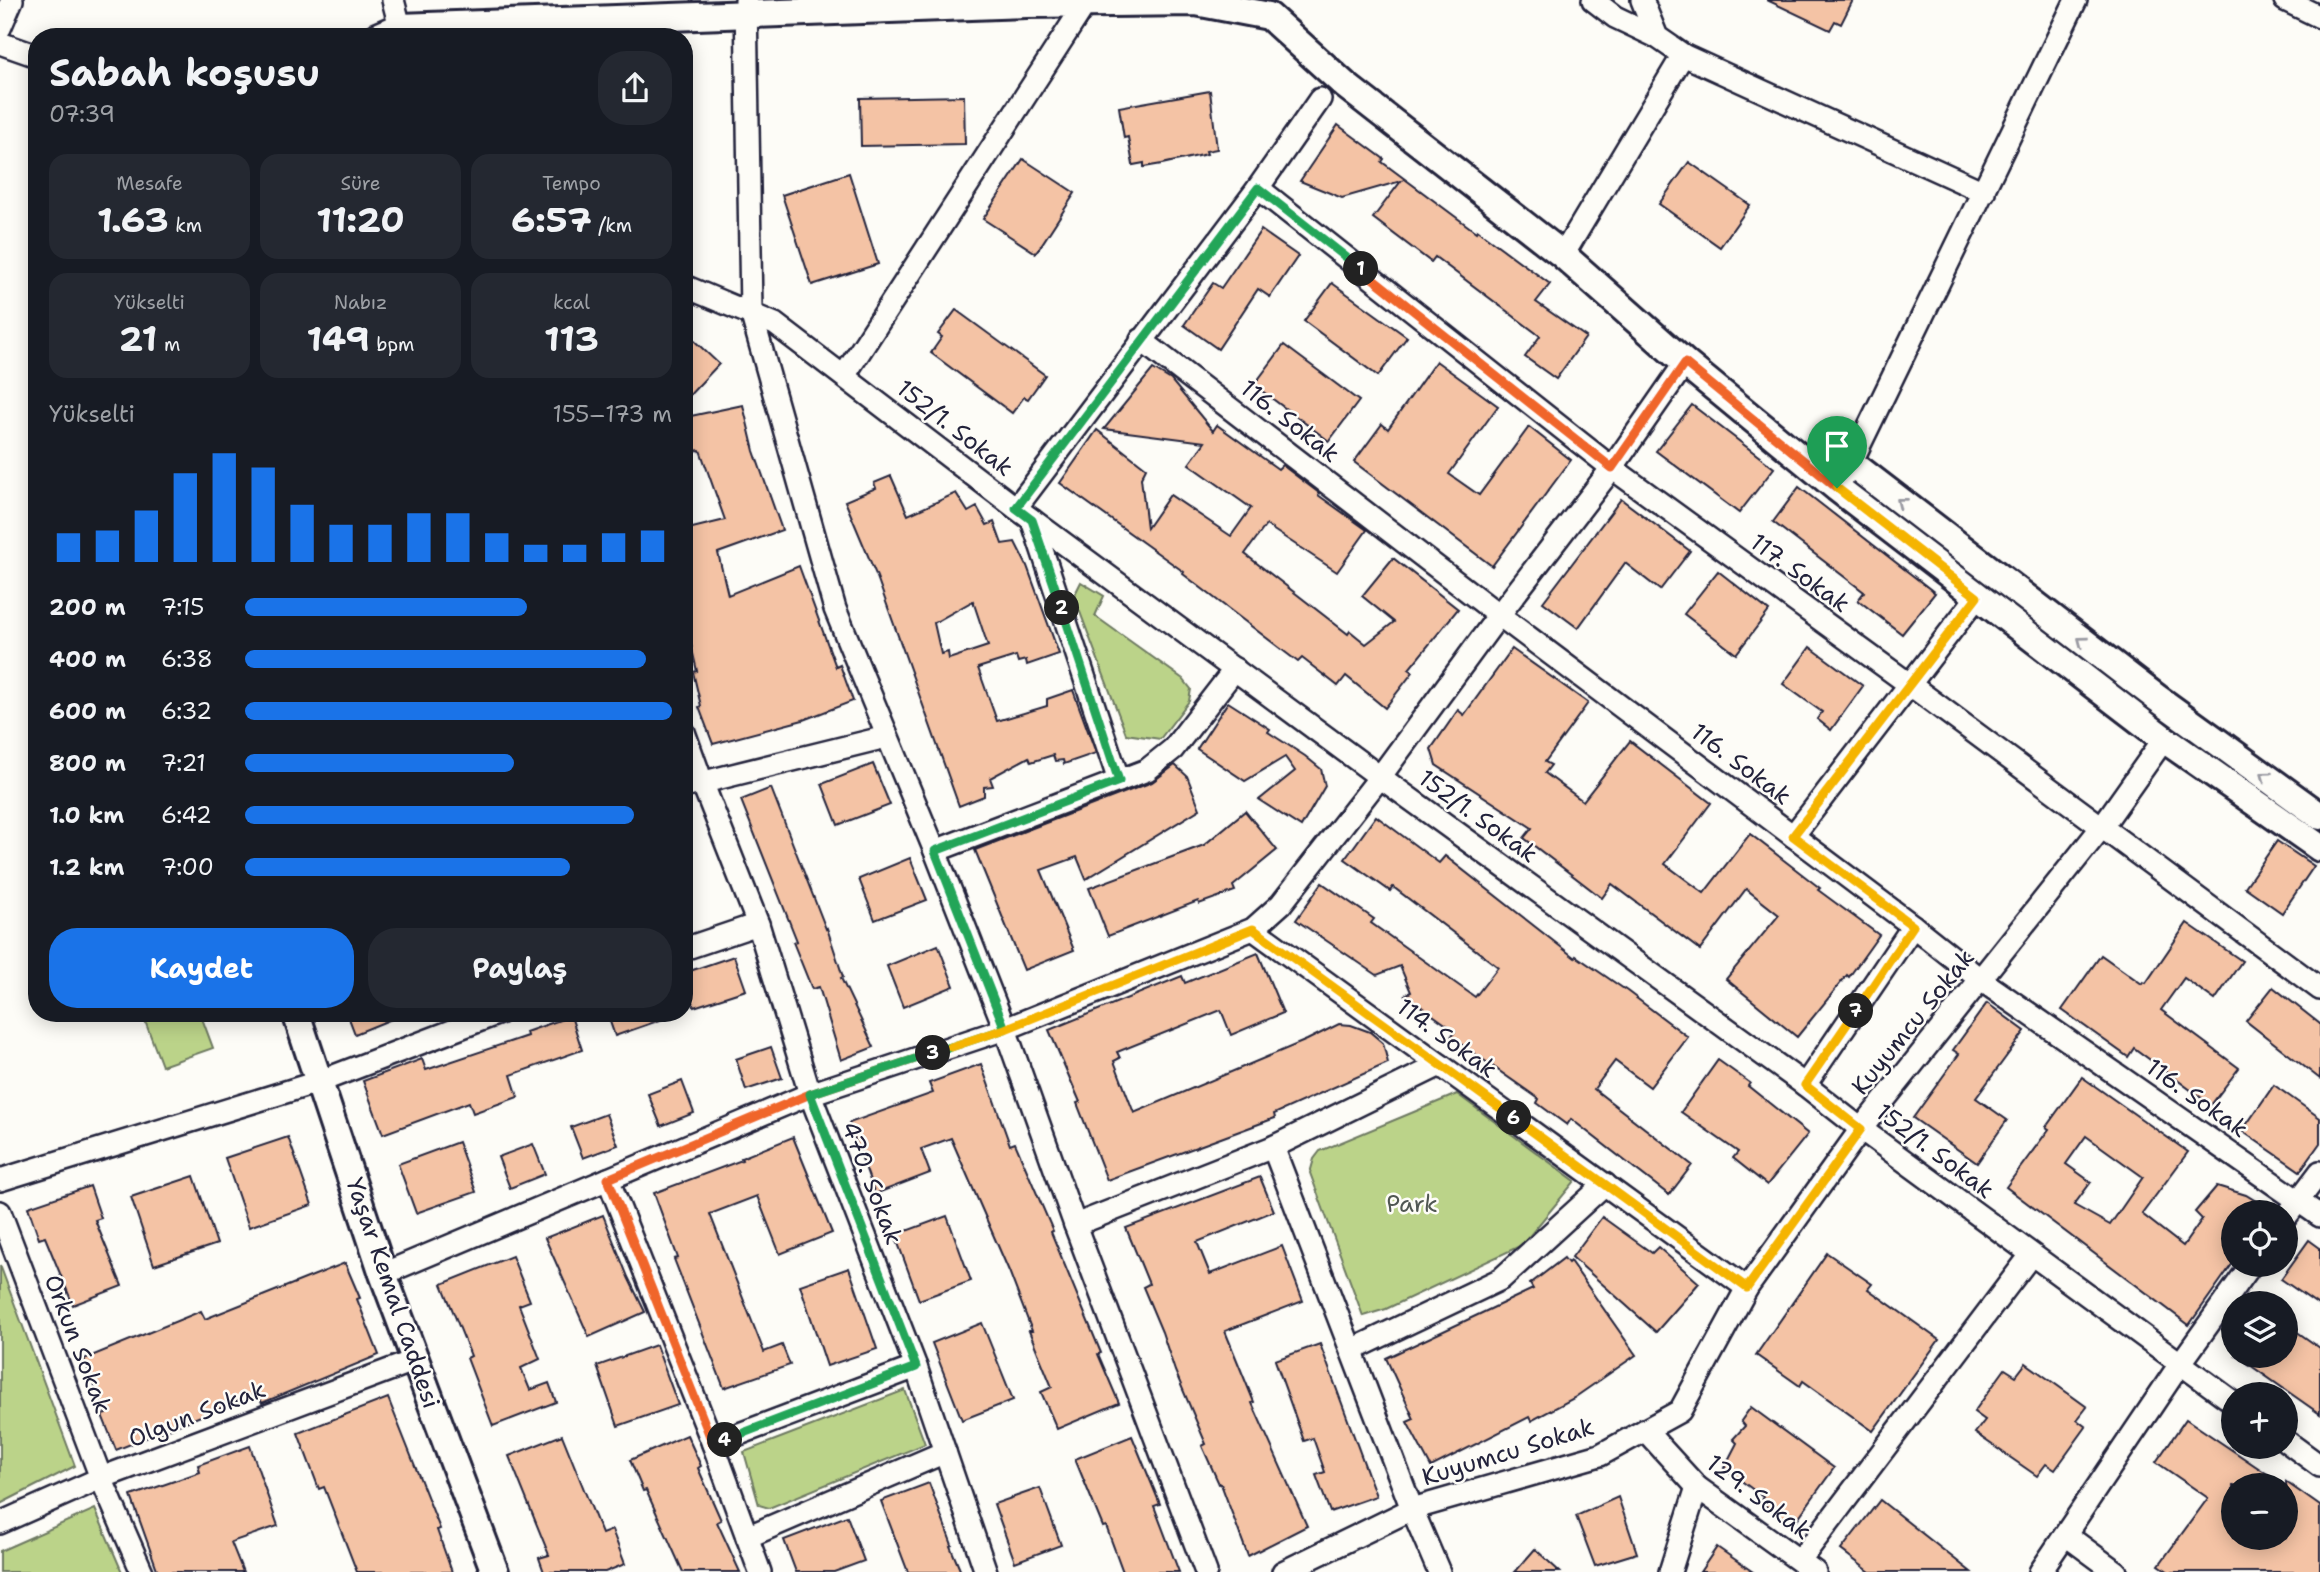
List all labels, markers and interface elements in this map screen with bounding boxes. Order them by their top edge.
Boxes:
text: Sabah koşusu [49,47,320,98]
button: share [598,51,672,125]
text: 07:39 [49,99,115,129]
text: Mesafe [116,171,183,196]
text: Süre [341,171,380,196]
text: Tempo [542,171,601,196]
text: 1.63 [97,196,169,243]
text: 11:20 [316,196,405,243]
text: 6:57 [511,196,592,243]
text: km [169,213,202,238]
text: /km [592,213,632,238]
pin: 1 [1344,252,1378,286]
text: 1 [1356,256,1365,281]
text: Yükselti [114,290,185,315]
text: Nabız [334,290,387,315]
text: kcal [553,290,590,315]
text: 21 [119,315,157,362]
text: 149 [307,315,370,362]
text: 113 [544,315,599,362]
text: m [157,332,180,357]
text: bpm [370,332,415,357]
street label: 152/1. Sokak [890,372,1020,484]
street label: 116. Sokak [1234,372,1346,470]
text: Yükselti [49,399,135,429]
text: 155–173 m [553,399,672,429]
pin [1807,416,1867,488]
icon: arrive [1818,427,1856,465]
one-way arrow [1897,497,1909,510]
street label: 117. Sokak [1744,526,1856,620]
pin: 2 [1044,590,1080,626]
text: 200 m [49,592,126,622]
text: 7:15 [161,592,204,622]
text: 2 [1055,595,1068,620]
one-way arrow [2077,636,2089,649]
text: 400 m [49,644,126,674]
text: 6:38 [161,644,213,674]
text: 600 m [49,696,126,726]
text: 6:32 [161,696,212,726]
street label: 116. Sokak [1684,716,1798,812]
text: 800 m [49,748,126,778]
text: 7:21 [161,748,206,778]
street label: 152/1. Sokak [1412,762,1544,870]
one-way arrow [2260,772,2273,784]
text: 1.0 km [49,800,124,830]
text: 6:42 [161,800,212,830]
text: 1.2 km [49,852,125,882]
text: 7:00 [161,852,214,882]
button: Kaydet [49,928,354,1008]
button: Paylaş [368,928,672,1008]
street label: Kuyumcu Sokak [1844,943,1982,1101]
street label: 114. Sokak [1390,991,1504,1085]
pin: 7 [1839,993,1874,1028]
text: 7 [1849,998,1862,1023]
pin: 3 [916,1036,950,1070]
text: 3 [926,1040,939,1065]
street label: 116. Sokak [2140,1051,2254,1145]
street label: 152/1. Sokak [1870,1096,2000,1206]
pin: 6 [1496,1100,1532,1136]
text: 6 [1507,1105,1520,1130]
street label: 470. Sokak [834,1117,910,1249]
street label: Yaşar Kemal Caddesi [339,1173,447,1413]
park label: Park [1386,1188,1438,1220]
map controls [2221,1200,2298,1550]
button: locate [2221,1200,2298,1277]
street label: Orkun Sokak [37,1270,119,1418]
button: layers [2221,1291,2298,1368]
street label: Olgun Sokak [124,1373,270,1455]
button: + [2221,1382,2298,1459]
street label: Kuyumcu Sokak [1418,1411,1598,1493]
pin: 4 [708,1422,742,1458]
text: 4 [718,1427,731,1452]
street label: 129. Sokak [1700,1447,1818,1547]
button: − [2221,1473,2298,1550]

